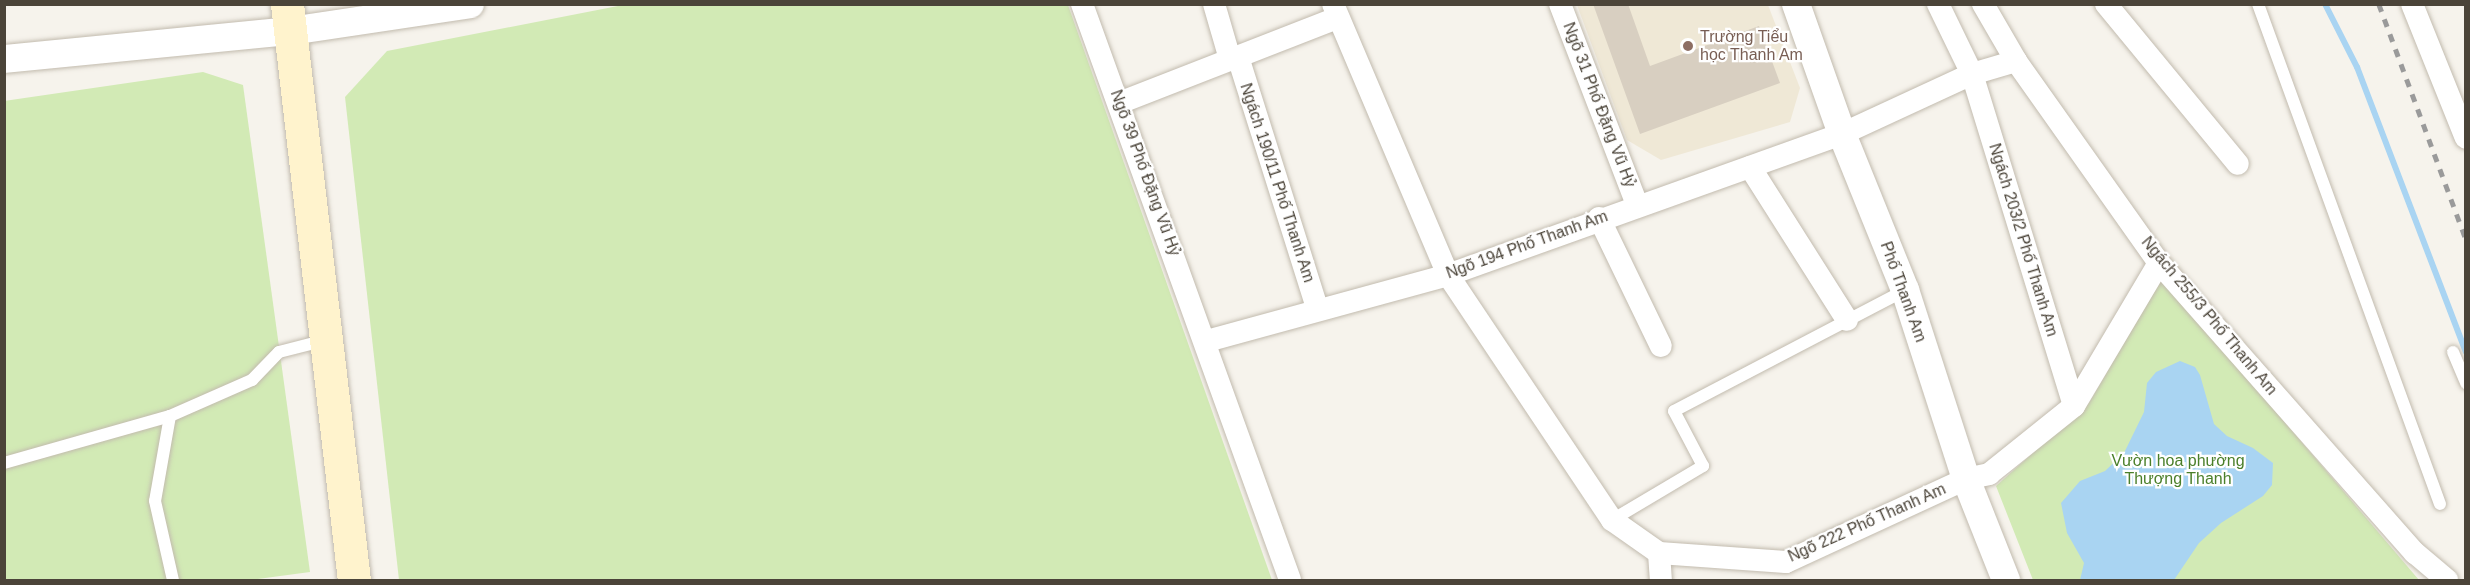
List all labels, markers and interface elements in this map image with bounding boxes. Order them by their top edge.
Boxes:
street label: Ngõ 31 Phố Đặng Vũ Hỷ [1559,20,1639,190]
place label: Trường Tiểu học Thanh Am [1700,27,1804,65]
marker: Trường Tiểu học Thanh Am [1681,39,1695,53]
street label: Ngách 190/11 Phố Thanh Am [1235,80,1319,286]
street label: Ngõ 39 Phố Đặng Vũ Hỷ [1106,87,1184,259]
street label: Ngách 203/2 Phố Thanh Am [1984,141,2062,339]
street label: Ngõ 194 Phố Thanh Am [1443,207,1611,283]
street label: Ngách 255/3 Phố Thanh Am [2137,232,2281,400]
street label: Phố Thanh Am [1876,239,1930,345]
park label: Vườn hoa phường Thượng Thanh [2111,451,2245,489]
street label: Ngõ 222 Phố Thanh Am [1785,479,1949,567]

